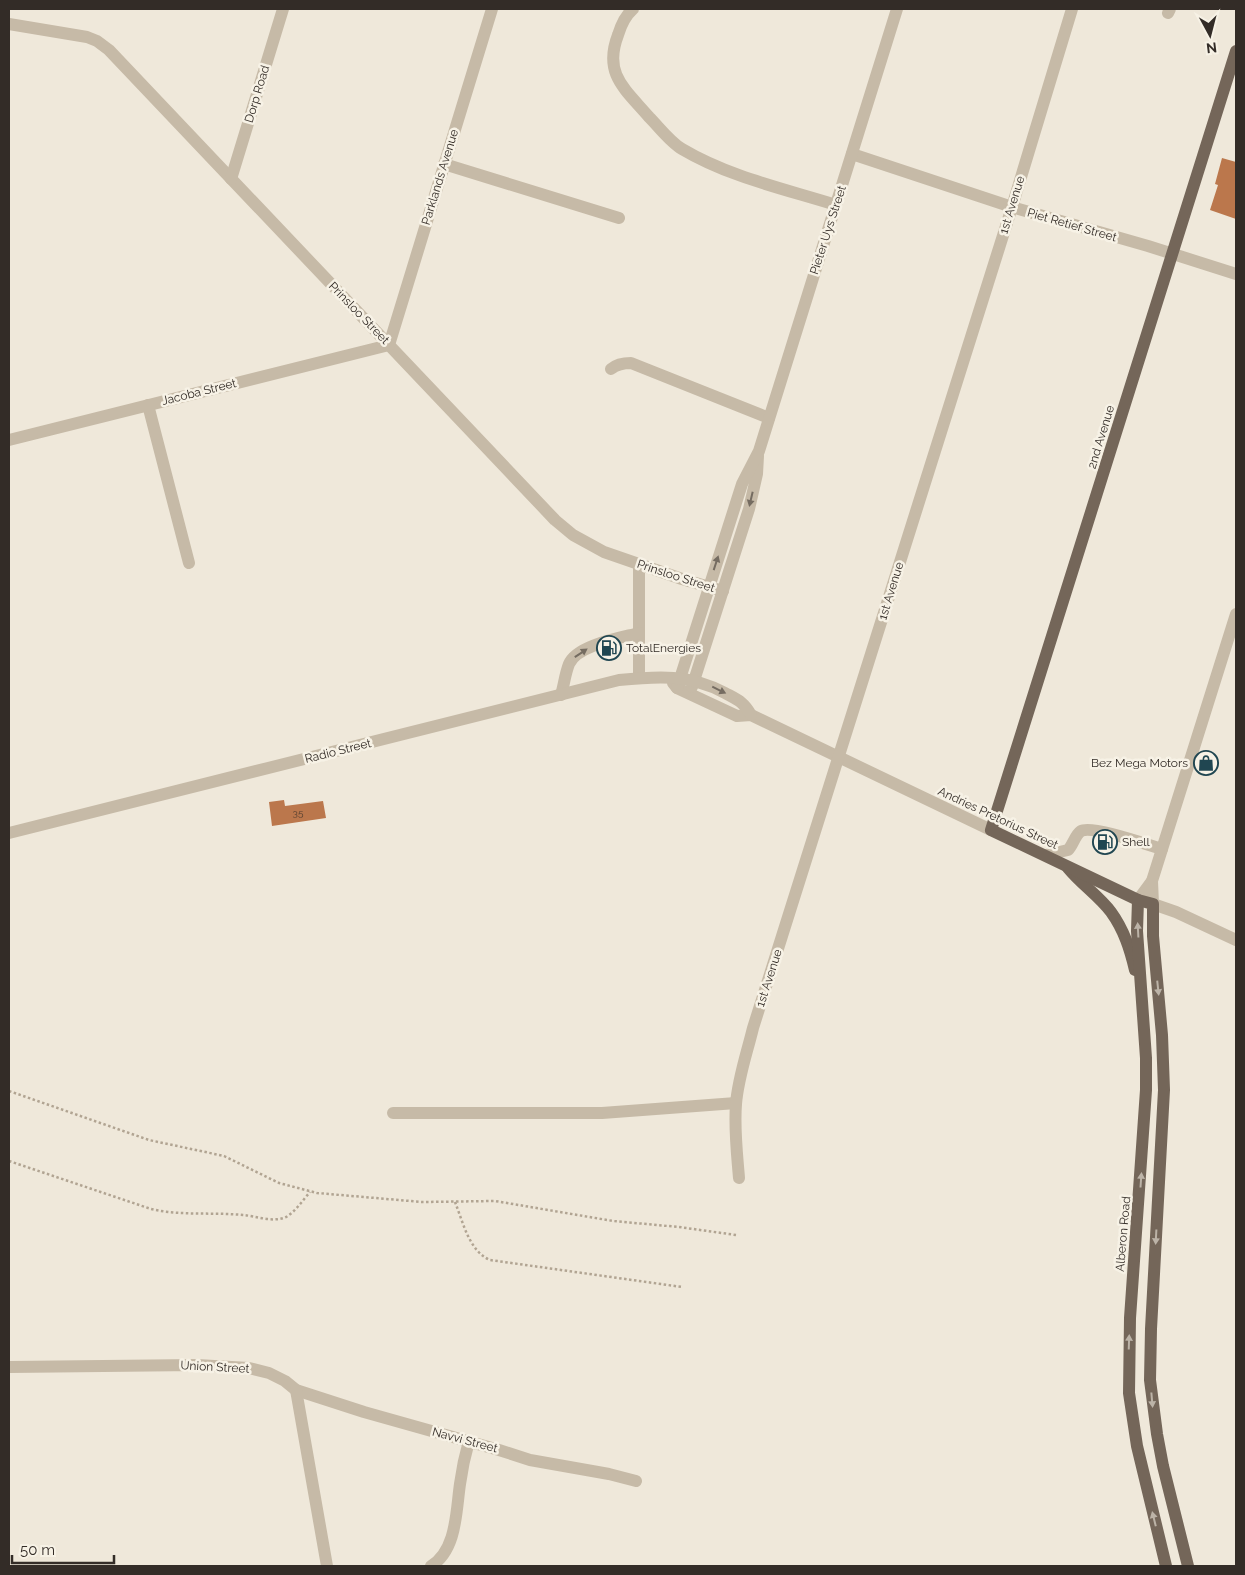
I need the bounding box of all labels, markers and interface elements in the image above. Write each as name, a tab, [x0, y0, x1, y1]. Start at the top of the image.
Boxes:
north arrow	[1185, 10, 1235, 60]
text: N	[1205, 39, 1218, 56]
street label: Dorp Road	[242, 64, 272, 124]
street label: Parklands Avenue	[419, 127, 461, 227]
street label: 1st Avenue	[997, 174, 1027, 236]
street label: Pieter Uys Street	[807, 184, 849, 276]
street label: Piet Retief Street	[1026, 206, 1118, 244]
street label: Prinsloo Street	[326, 279, 392, 347]
street label: Jacoba Street	[160, 376, 238, 408]
street label: 2nd Avenue	[1085, 404, 1117, 470]
one-way arrow	[747, 492, 755, 507]
one-way arrow	[713, 555, 721, 570]
street label: Prinsloo Street	[635, 557, 717, 595]
street label: 1st Avenue	[876, 560, 906, 622]
fuel station icon: TotalEnergies	[596, 635, 622, 661]
place label: TotalEnergies	[626, 641, 701, 655]
one-way arrow	[575, 648, 588, 658]
one-way arrow	[712, 686, 727, 695]
street label: Radio Street	[303, 736, 373, 766]
shop icon: Bez Mega Motors	[1193, 750, 1219, 776]
place label: Bez Mega Motors	[1091, 756, 1188, 770]
street label: Andries Pretorius Street	[936, 784, 1060, 852]
house number: 35	[293, 807, 304, 818]
fuel station icon: Shell	[1092, 829, 1118, 855]
place label: Shell	[1122, 835, 1151, 849]
one-way arrow	[1133, 922, 1141, 938]
street label: 1st Avenue	[753, 947, 785, 1009]
one-way arrow	[1154, 980, 1162, 996]
one-way arrow	[1137, 1171, 1145, 1187]
street label: Alberon Road	[1113, 1196, 1133, 1272]
one-way arrow	[1152, 1230, 1160, 1246]
one-way arrow	[1125, 1333, 1133, 1349]
street label: Union Street	[180, 1358, 250, 1376]
one-way arrow	[1148, 1392, 1156, 1408]
street label: Navvi Street	[431, 1425, 499, 1455]
one-way arrow	[1150, 1511, 1158, 1526]
scale bar	[12, 1532, 115, 1564]
text: 50 m	[20, 1541, 55, 1559]

